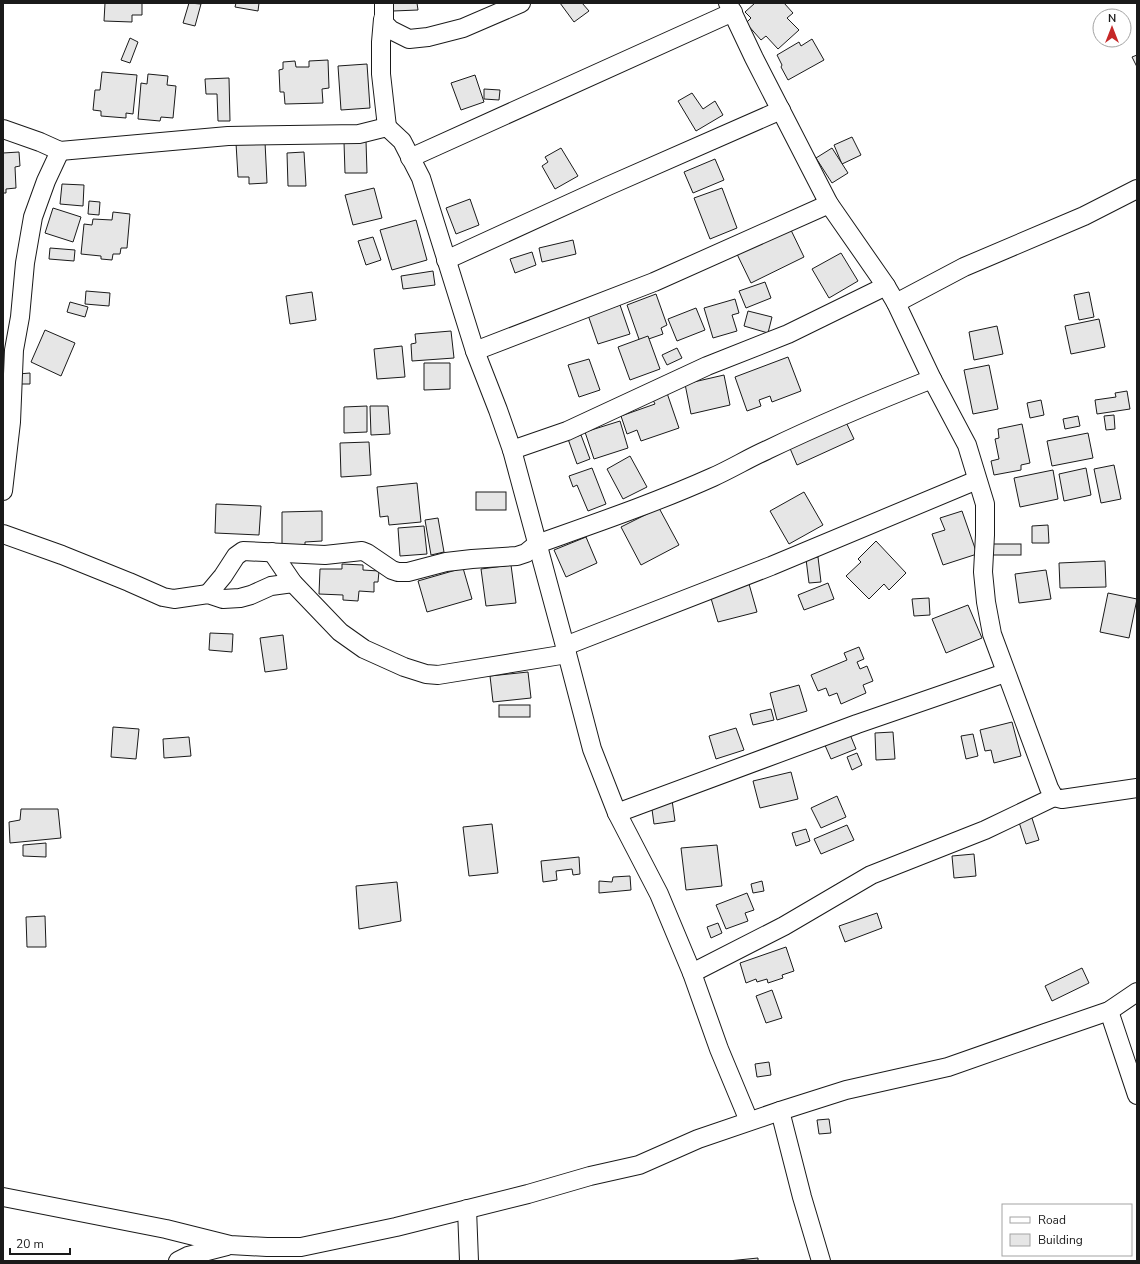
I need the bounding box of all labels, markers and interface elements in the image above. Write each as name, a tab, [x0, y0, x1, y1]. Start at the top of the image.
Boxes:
north arrow	[1092, 8, 1132, 48]
text: N	[1108, 11, 1116, 26]
legend	[1002, 1204, 1132, 1256]
text: Road	[1038, 1212, 1066, 1228]
scale bar	[10, 1230, 70, 1256]
text: Building	[1038, 1232, 1083, 1248]
text: 20 m	[16, 1236, 44, 1252]

